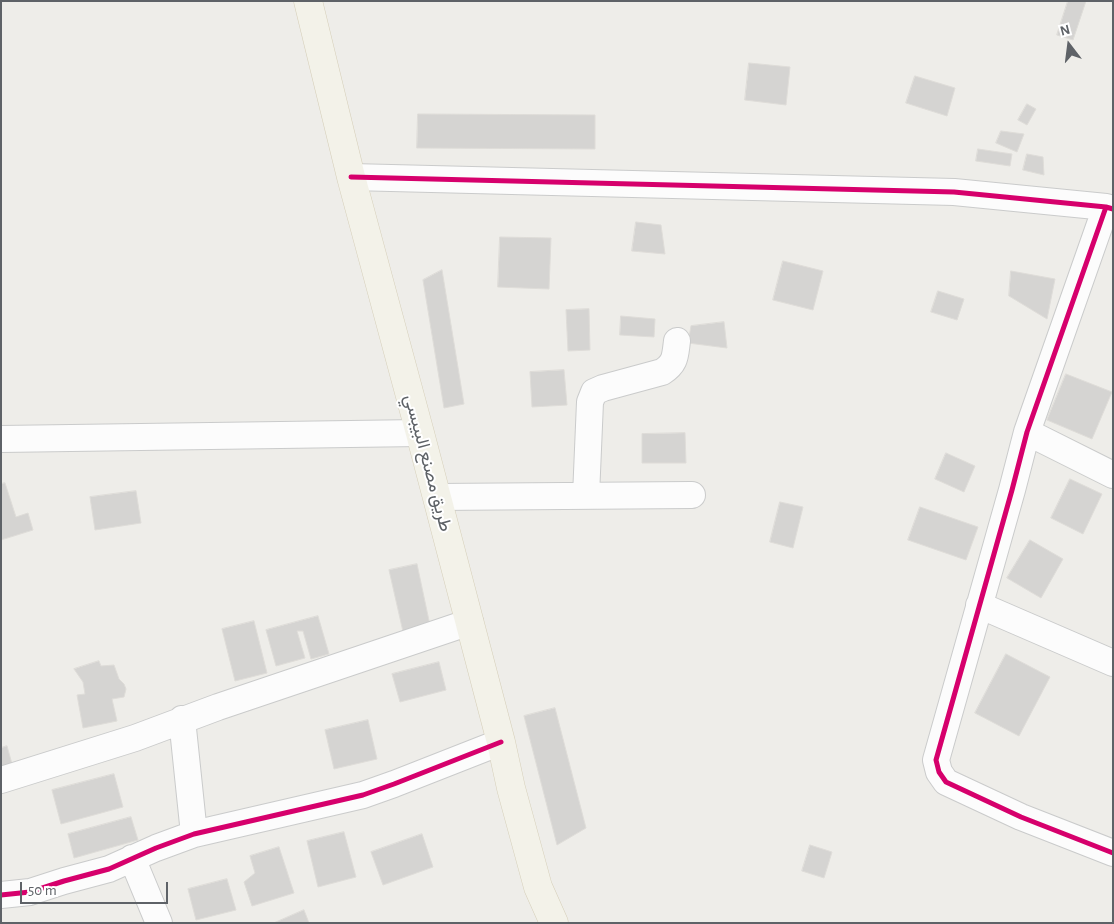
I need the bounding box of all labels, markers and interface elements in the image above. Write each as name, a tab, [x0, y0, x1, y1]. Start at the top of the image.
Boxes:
north arrow	[1044, 20, 1094, 70]
text: N	[1059, 22, 1072, 39]
street label: طريق مصنع البيبسي	[399, 392, 457, 534]
scale bar	[22, 872, 170, 904]
text: 50 m	[28, 883, 57, 898]

